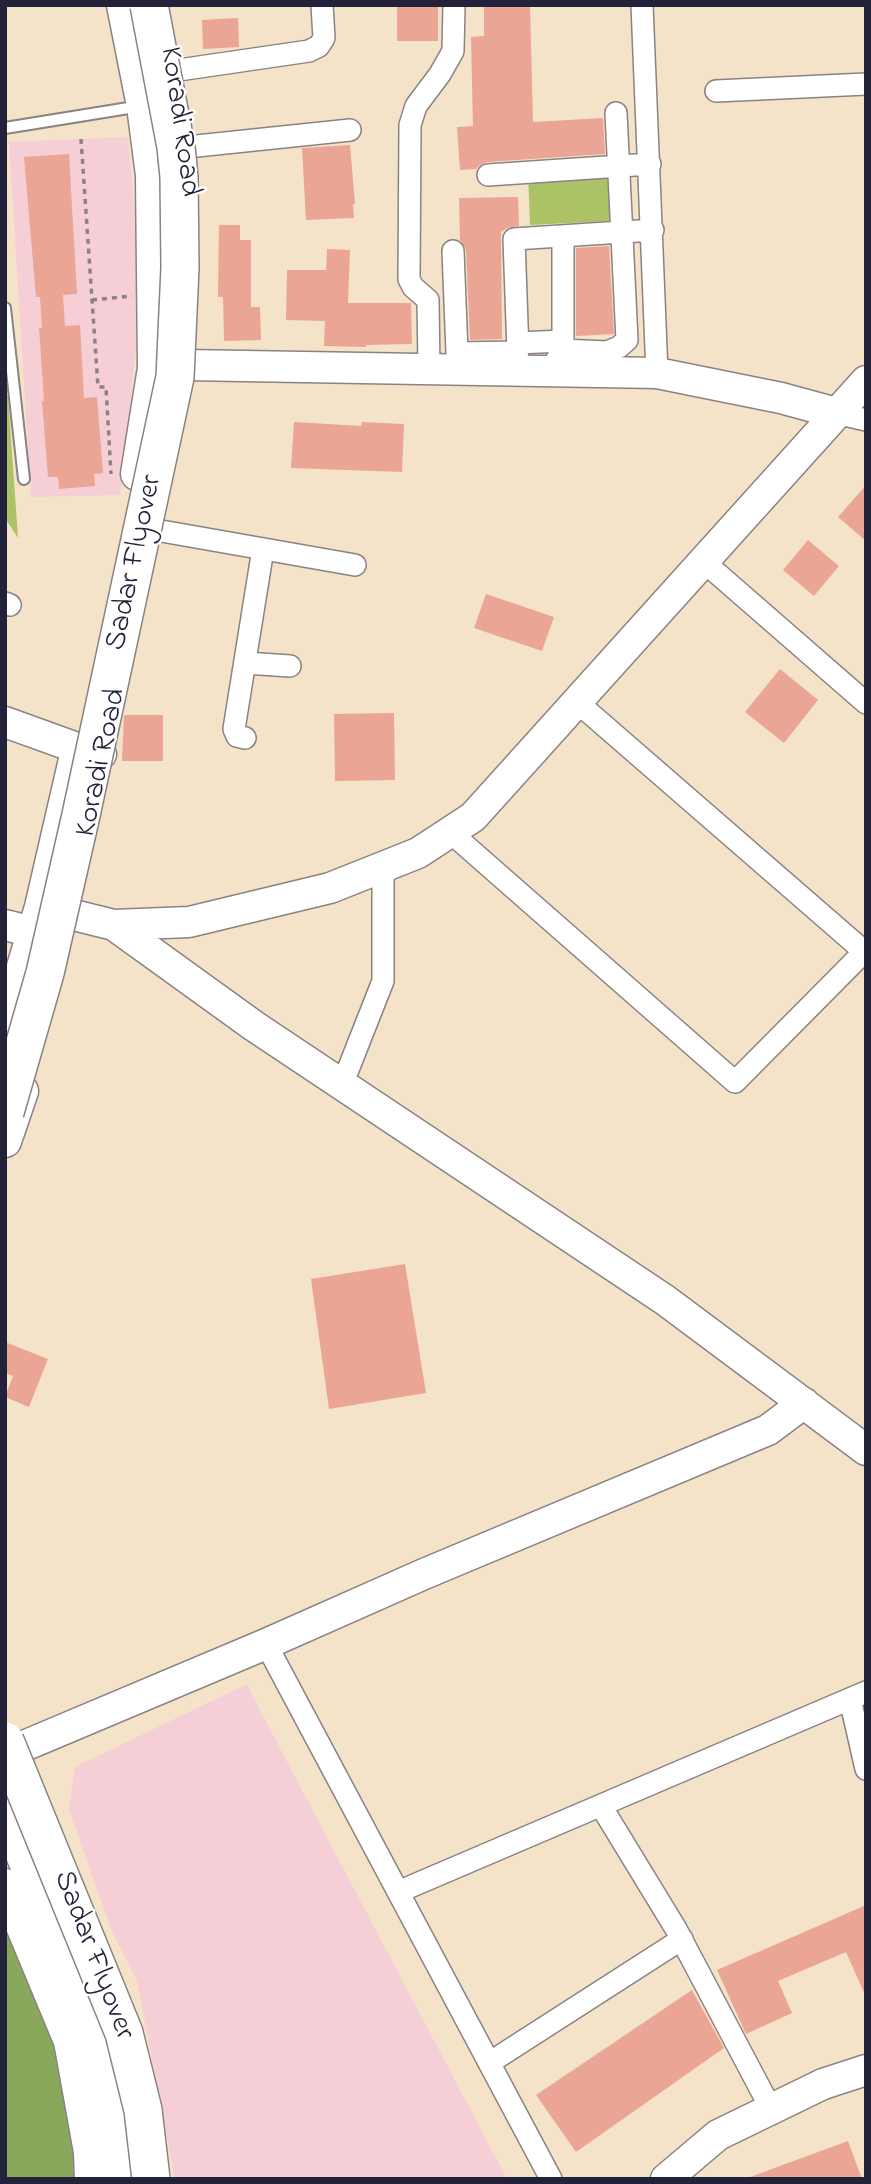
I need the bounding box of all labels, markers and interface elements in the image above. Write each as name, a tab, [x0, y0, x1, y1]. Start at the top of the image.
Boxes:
street label: Koradi Road	[150, 45, 206, 199]
street label: Sadar Flyover	[100, 472, 172, 654]
street label: Koradi Road	[70, 686, 136, 840]
street label: Sadar Flyover	[43, 1866, 141, 2046]

